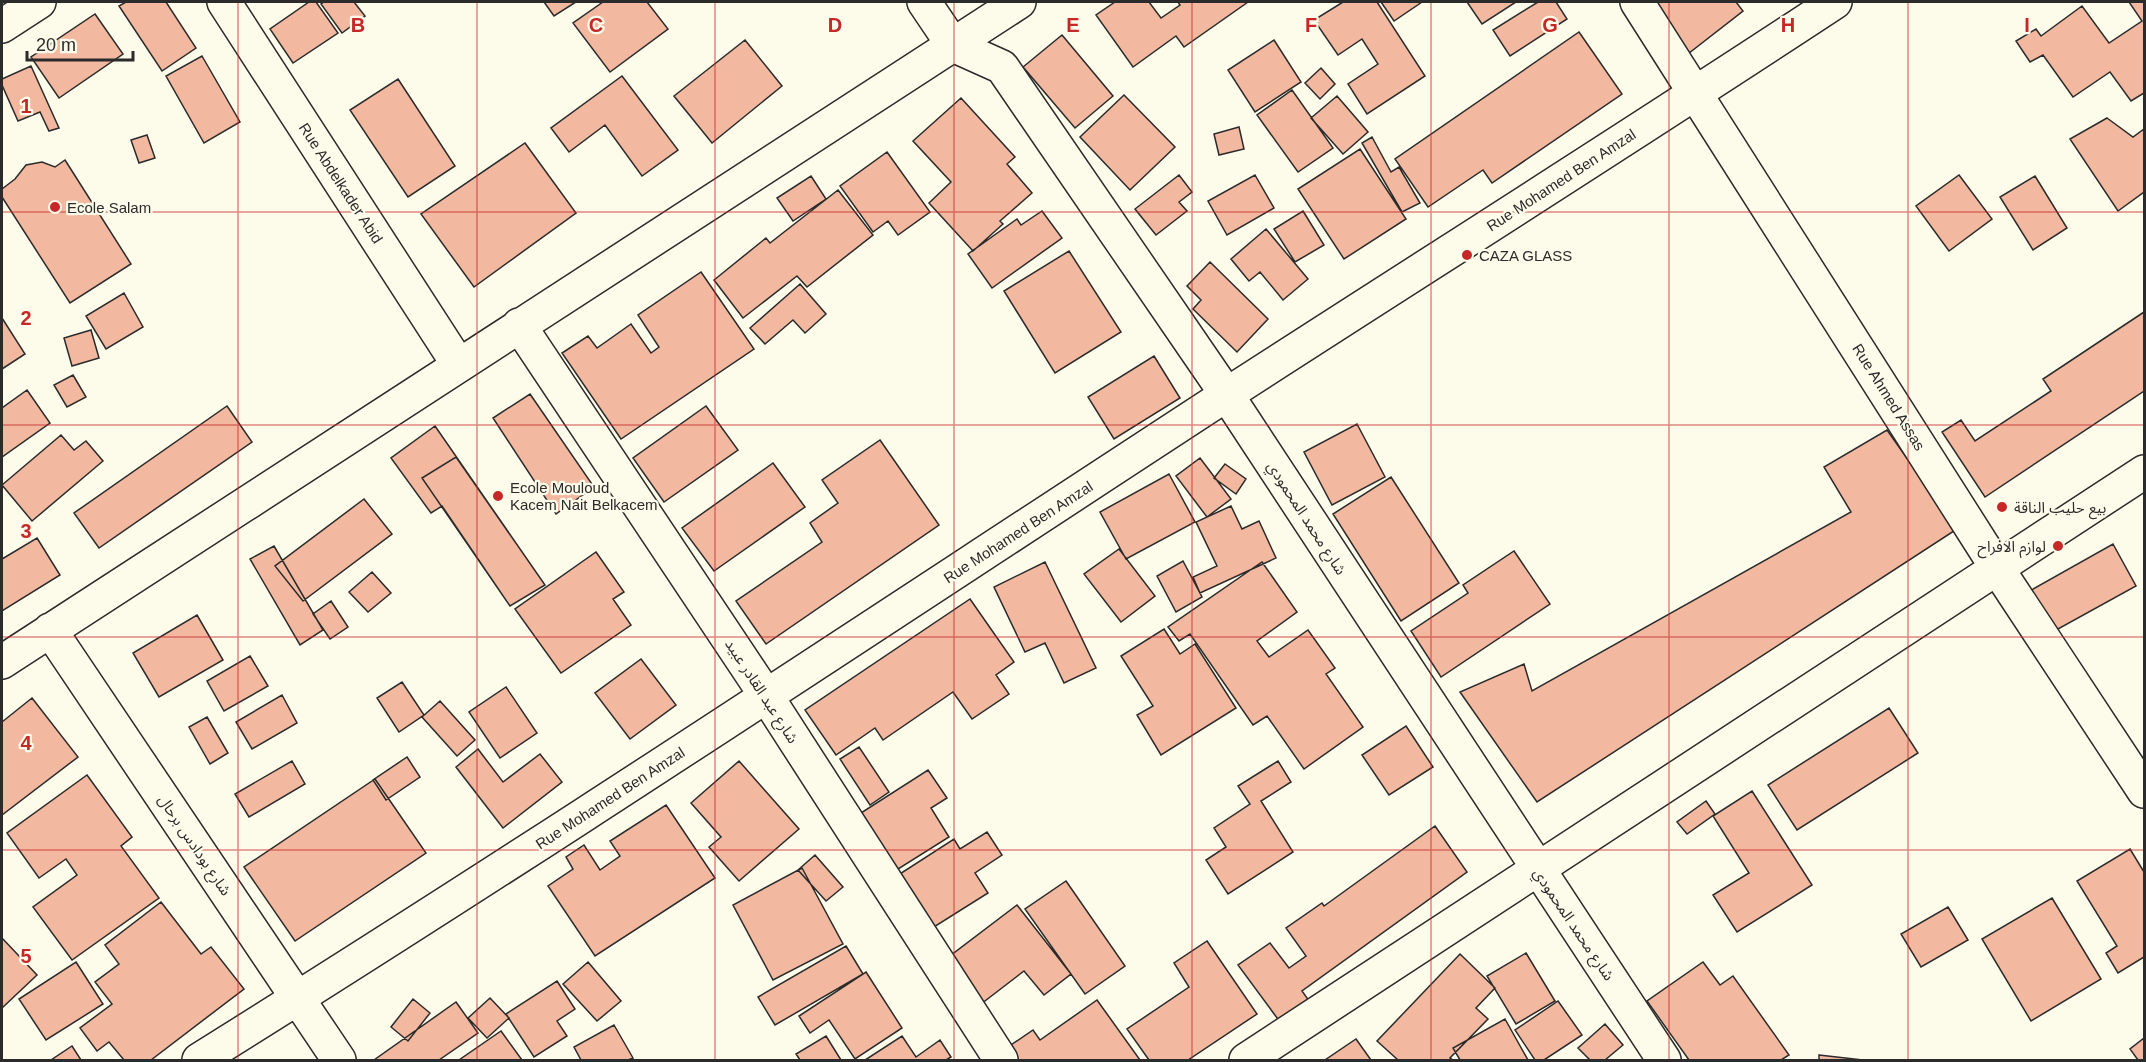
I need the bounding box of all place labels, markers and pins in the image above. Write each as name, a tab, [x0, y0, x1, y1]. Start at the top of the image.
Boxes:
place label: Ecole Salam	[67, 199, 151, 216]
marker: Ecole Salam	[48, 200, 62, 214]
place label: CAZA GLASS	[1479, 247, 1572, 264]
marker: CAZA GLASS	[1460, 248, 1474, 262]
place label: Ecole Mouloud Kacem Nait Belkacem	[510, 479, 658, 513]
marker: Ecole Mouloud Kacem Nait Belkacem	[491, 489, 505, 503]
place label: بيع حليب الناقة	[2014, 499, 2106, 520]
marker: بيع حليب الناقة	[1995, 500, 2009, 514]
place label: لوازم الافراح	[1977, 538, 2046, 559]
marker: لوازم الافراح	[2051, 539, 2065, 553]

